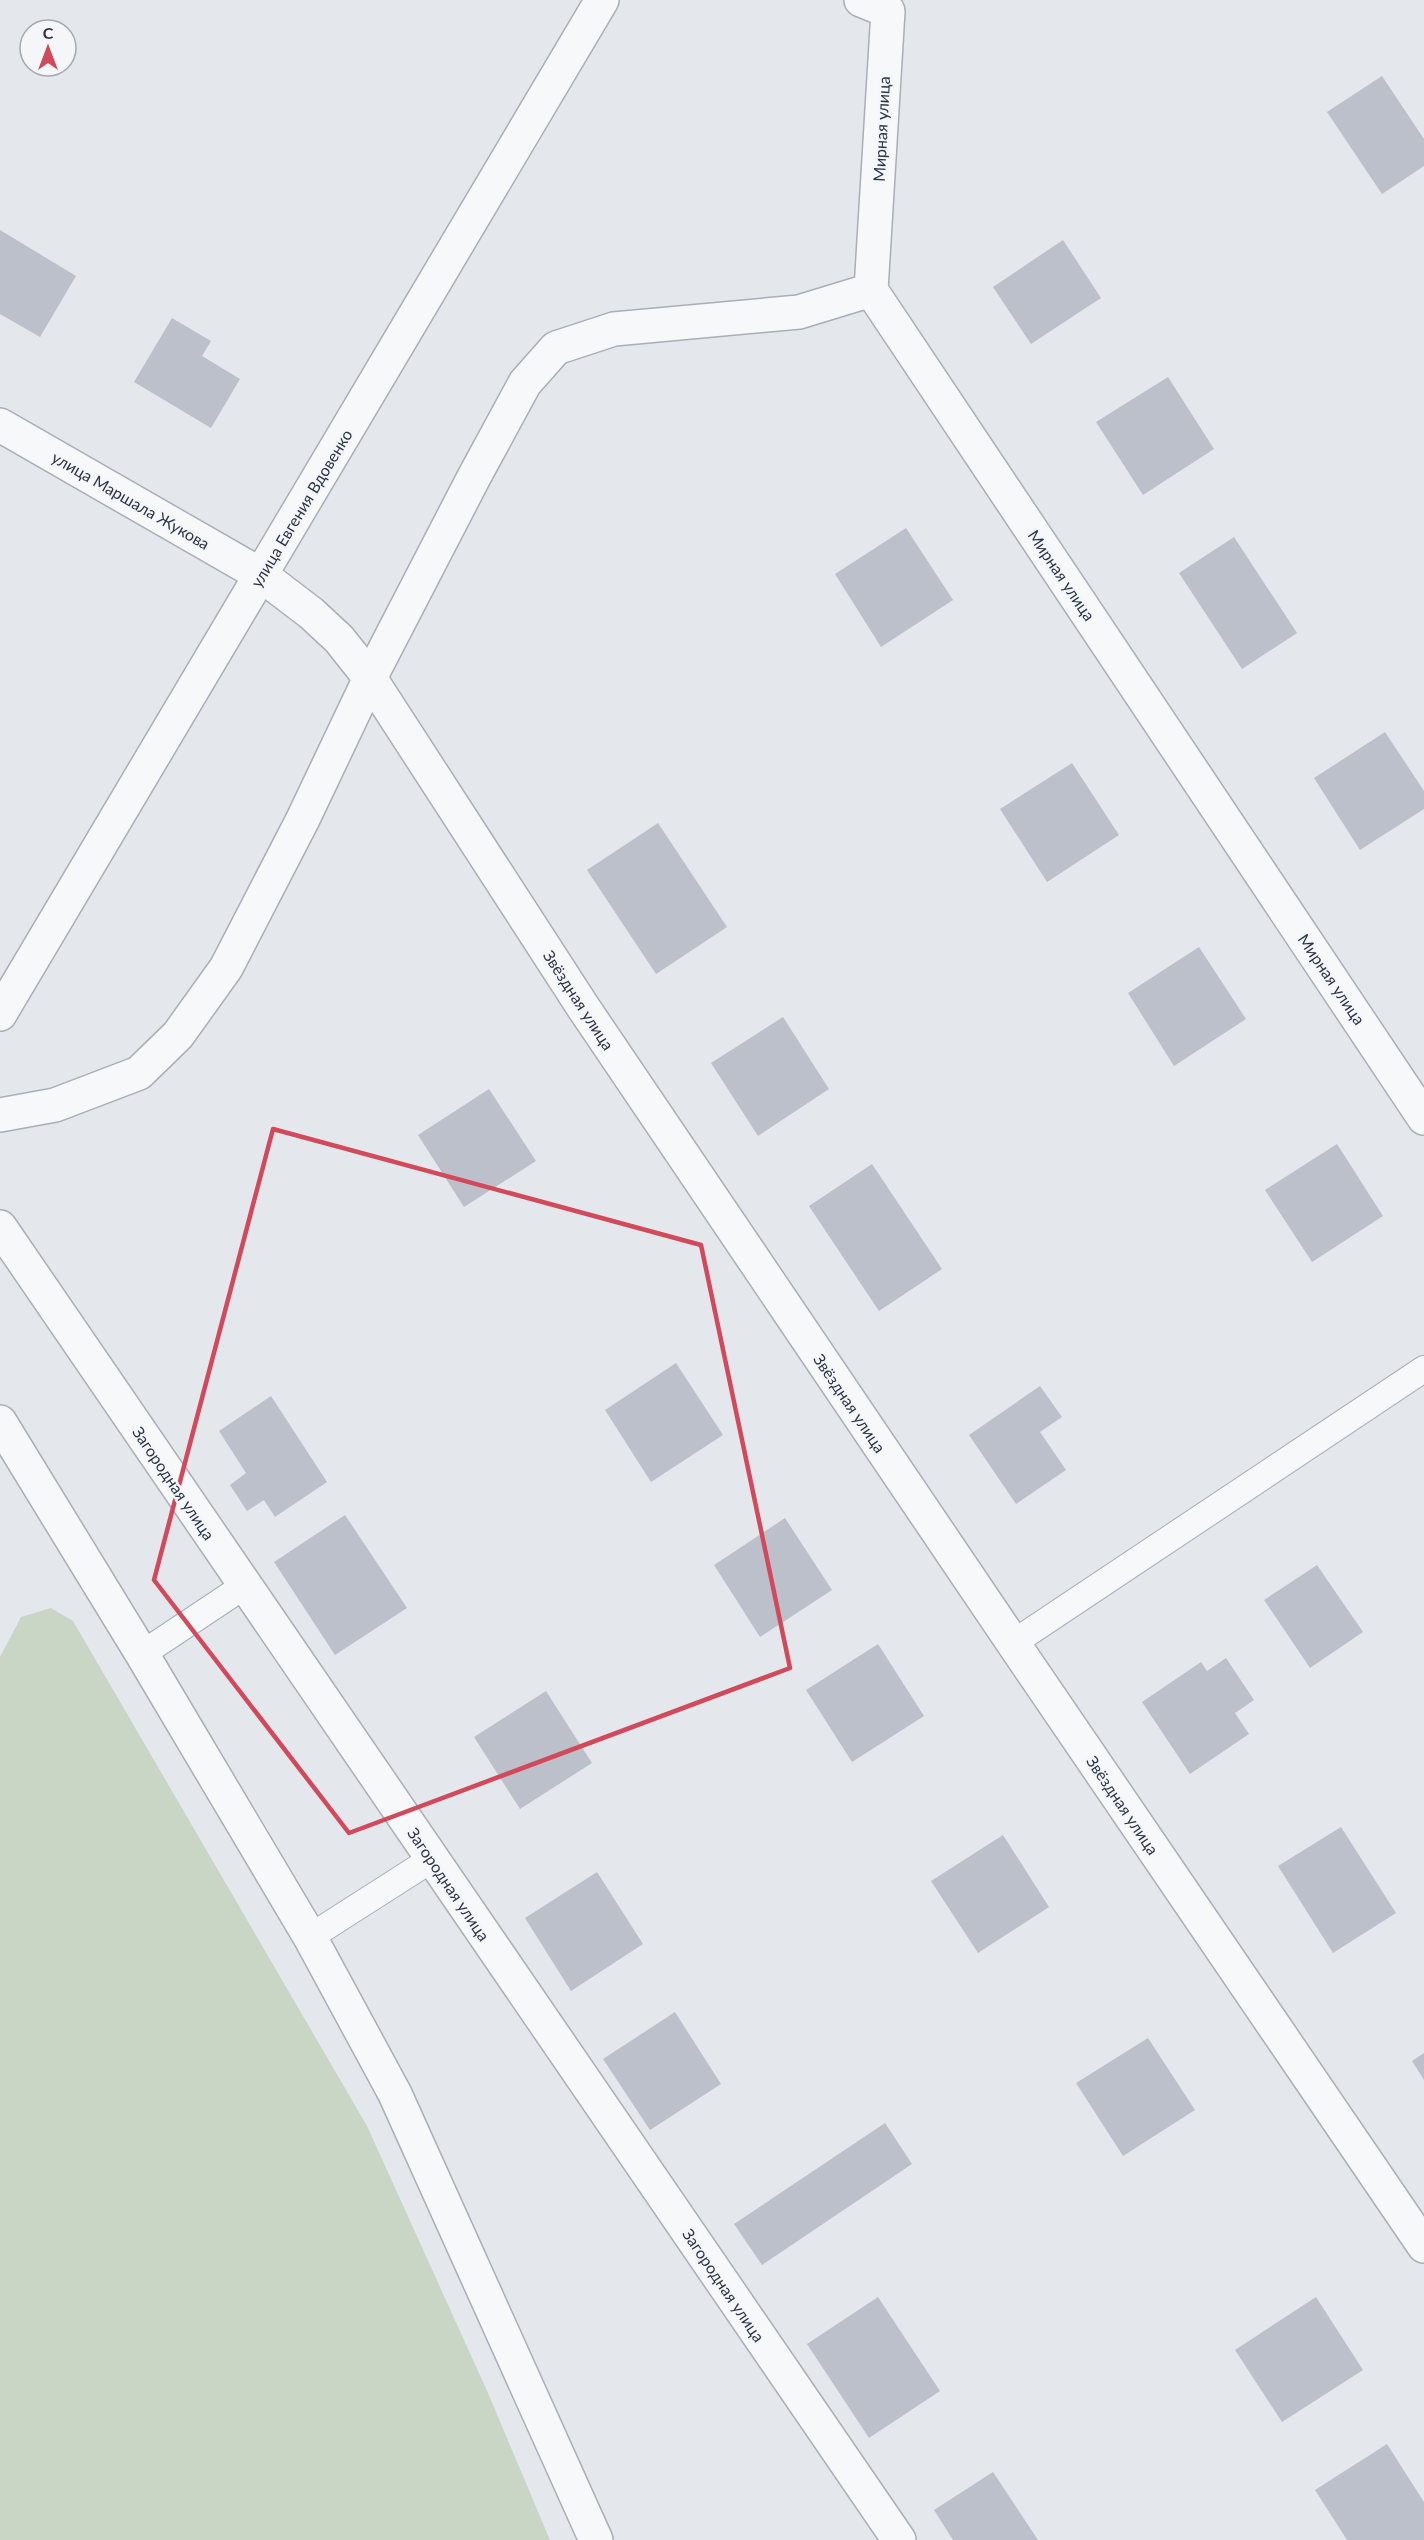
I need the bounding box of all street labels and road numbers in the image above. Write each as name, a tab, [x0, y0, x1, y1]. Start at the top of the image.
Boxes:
street label: Мирная улица	[869, 76, 893, 182]
street label: улица Евгения Вдовенко	[246, 426, 356, 590]
street label: улица Маршала Жукова	[49, 447, 213, 553]
street label: Мирная улица	[1025, 526, 1099, 624]
street label: Мирная улица	[1295, 930, 1369, 1028]
street label: Звёздная улица	[540, 947, 618, 1053]
street label: Звёздная улица	[810, 1350, 890, 1456]
street label: Загородная улица	[129, 1423, 219, 1543]
street label: Звёздная улица	[1083, 1752, 1163, 1858]
street label: Загородная улица	[404, 1824, 494, 1944]
street label: Загородная улица	[679, 2225, 769, 2345]

